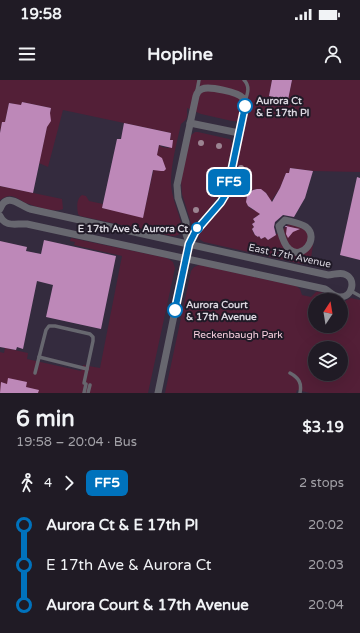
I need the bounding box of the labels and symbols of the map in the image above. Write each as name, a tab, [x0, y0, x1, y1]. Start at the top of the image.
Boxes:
place label: Aurora Ct & E 17th Pl	[256, 95, 309, 119]
marker: Aurora Ct & E 17th Pl	[237, 98, 253, 114]
line badge: FF5	[206, 169, 252, 195]
marker: E 17th Ave & Aurora Ct	[191, 222, 203, 234]
place label: E 17th Ave & Aurora Ct	[78, 223, 188, 235]
street label: East 17th Avenue	[247, 241, 332, 271]
north arrow	[308, 293, 348, 333]
place label: Aurora Court & 17th Avenue	[186, 299, 257, 323]
marker: Aurora Court & 17th Avenue	[167, 302, 183, 318]
park label: Reckenbaugh Park	[193, 329, 283, 341]

